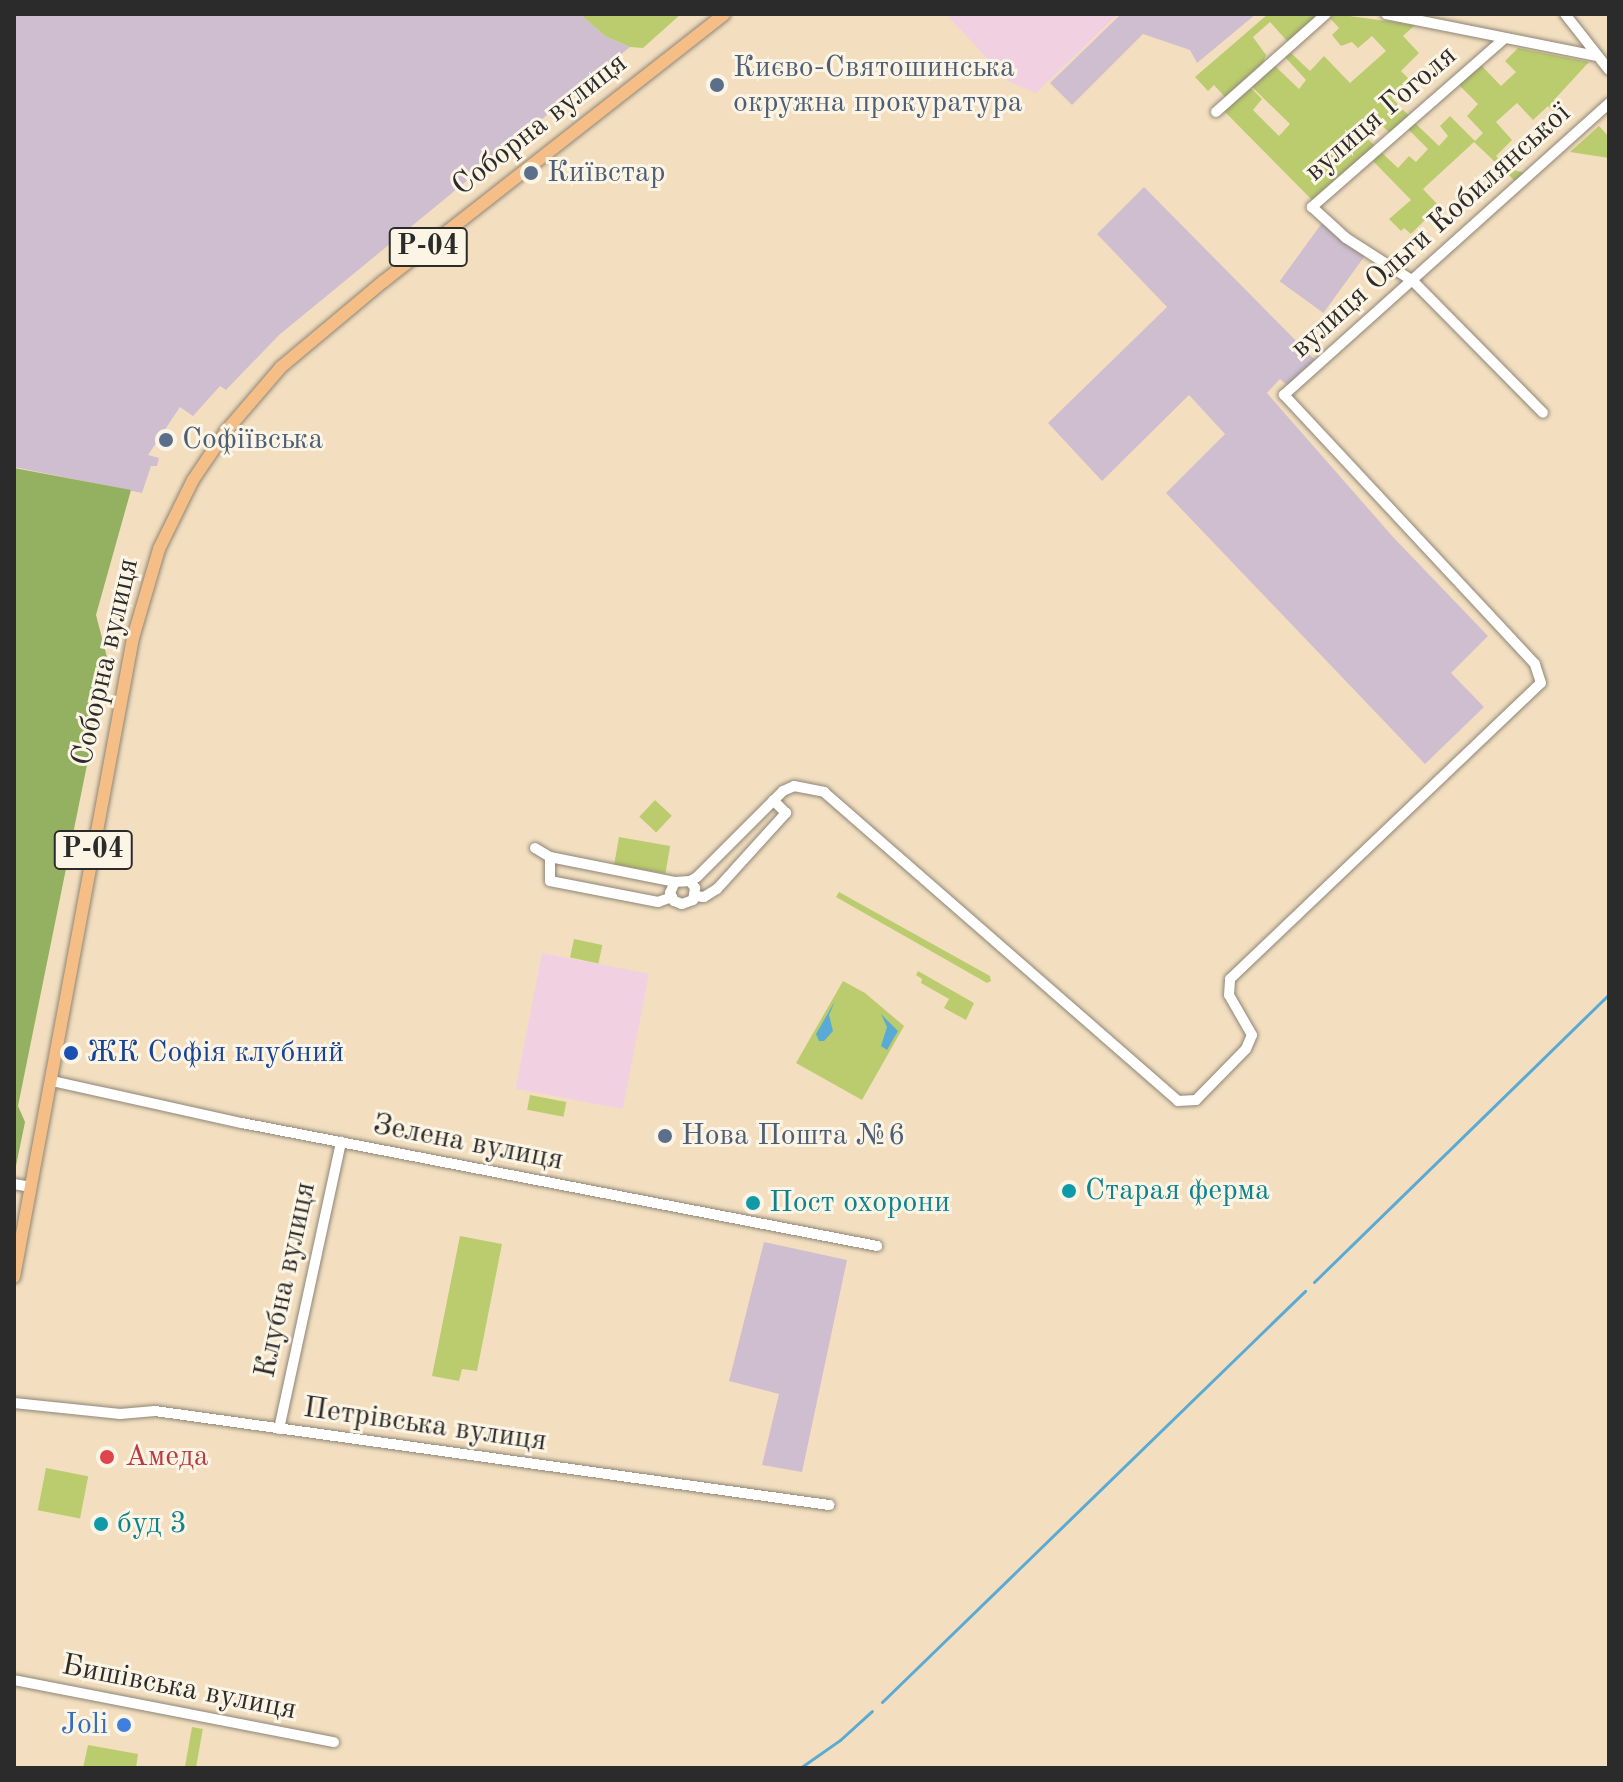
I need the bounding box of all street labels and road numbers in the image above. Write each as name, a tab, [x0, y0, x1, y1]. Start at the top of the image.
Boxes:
street label: вулиця Гоголя	[1298, 38, 1464, 190]
street label: Соборна вулиця	[445, 46, 635, 204]
street label: вулиця Ольги Кобилянської	[1284, 96, 1578, 366]
road number: Р-04	[388, 223, 468, 271]
street label: Соборна вулиця	[65, 555, 147, 769]
road number: Р-04	[53, 826, 133, 874]
street label: Зелена вулиця	[370, 1107, 566, 1179]
street label: Клубна вулиця	[248, 1179, 324, 1381]
street label: Петрівська вулиця	[301, 1390, 549, 1460]
street label: Бишівська вулиця	[59, 1648, 299, 1728]

